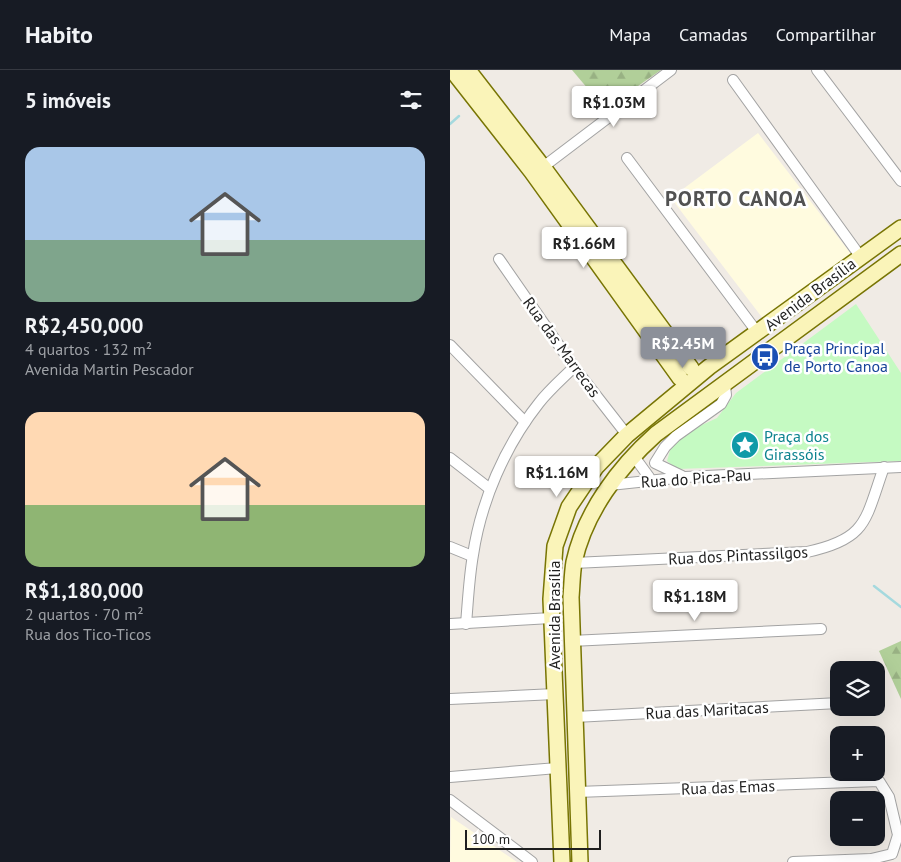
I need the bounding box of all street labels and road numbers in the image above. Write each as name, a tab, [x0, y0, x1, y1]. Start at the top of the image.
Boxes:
street label: Avenida Brasília	[760, 253, 860, 335]
street label: Rua das Marrecas	[519, 293, 605, 401]
street label: Rua do Pica-Pau	[640, 464, 752, 492]
street label: Rua dos Pintassilgos	[668, 541, 809, 569]
street label: Avenida Brasília	[544, 561, 564, 669]
street label: Rua das Maritacas	[645, 697, 769, 723]
street label: Rua das Emas	[681, 775, 776, 799]

